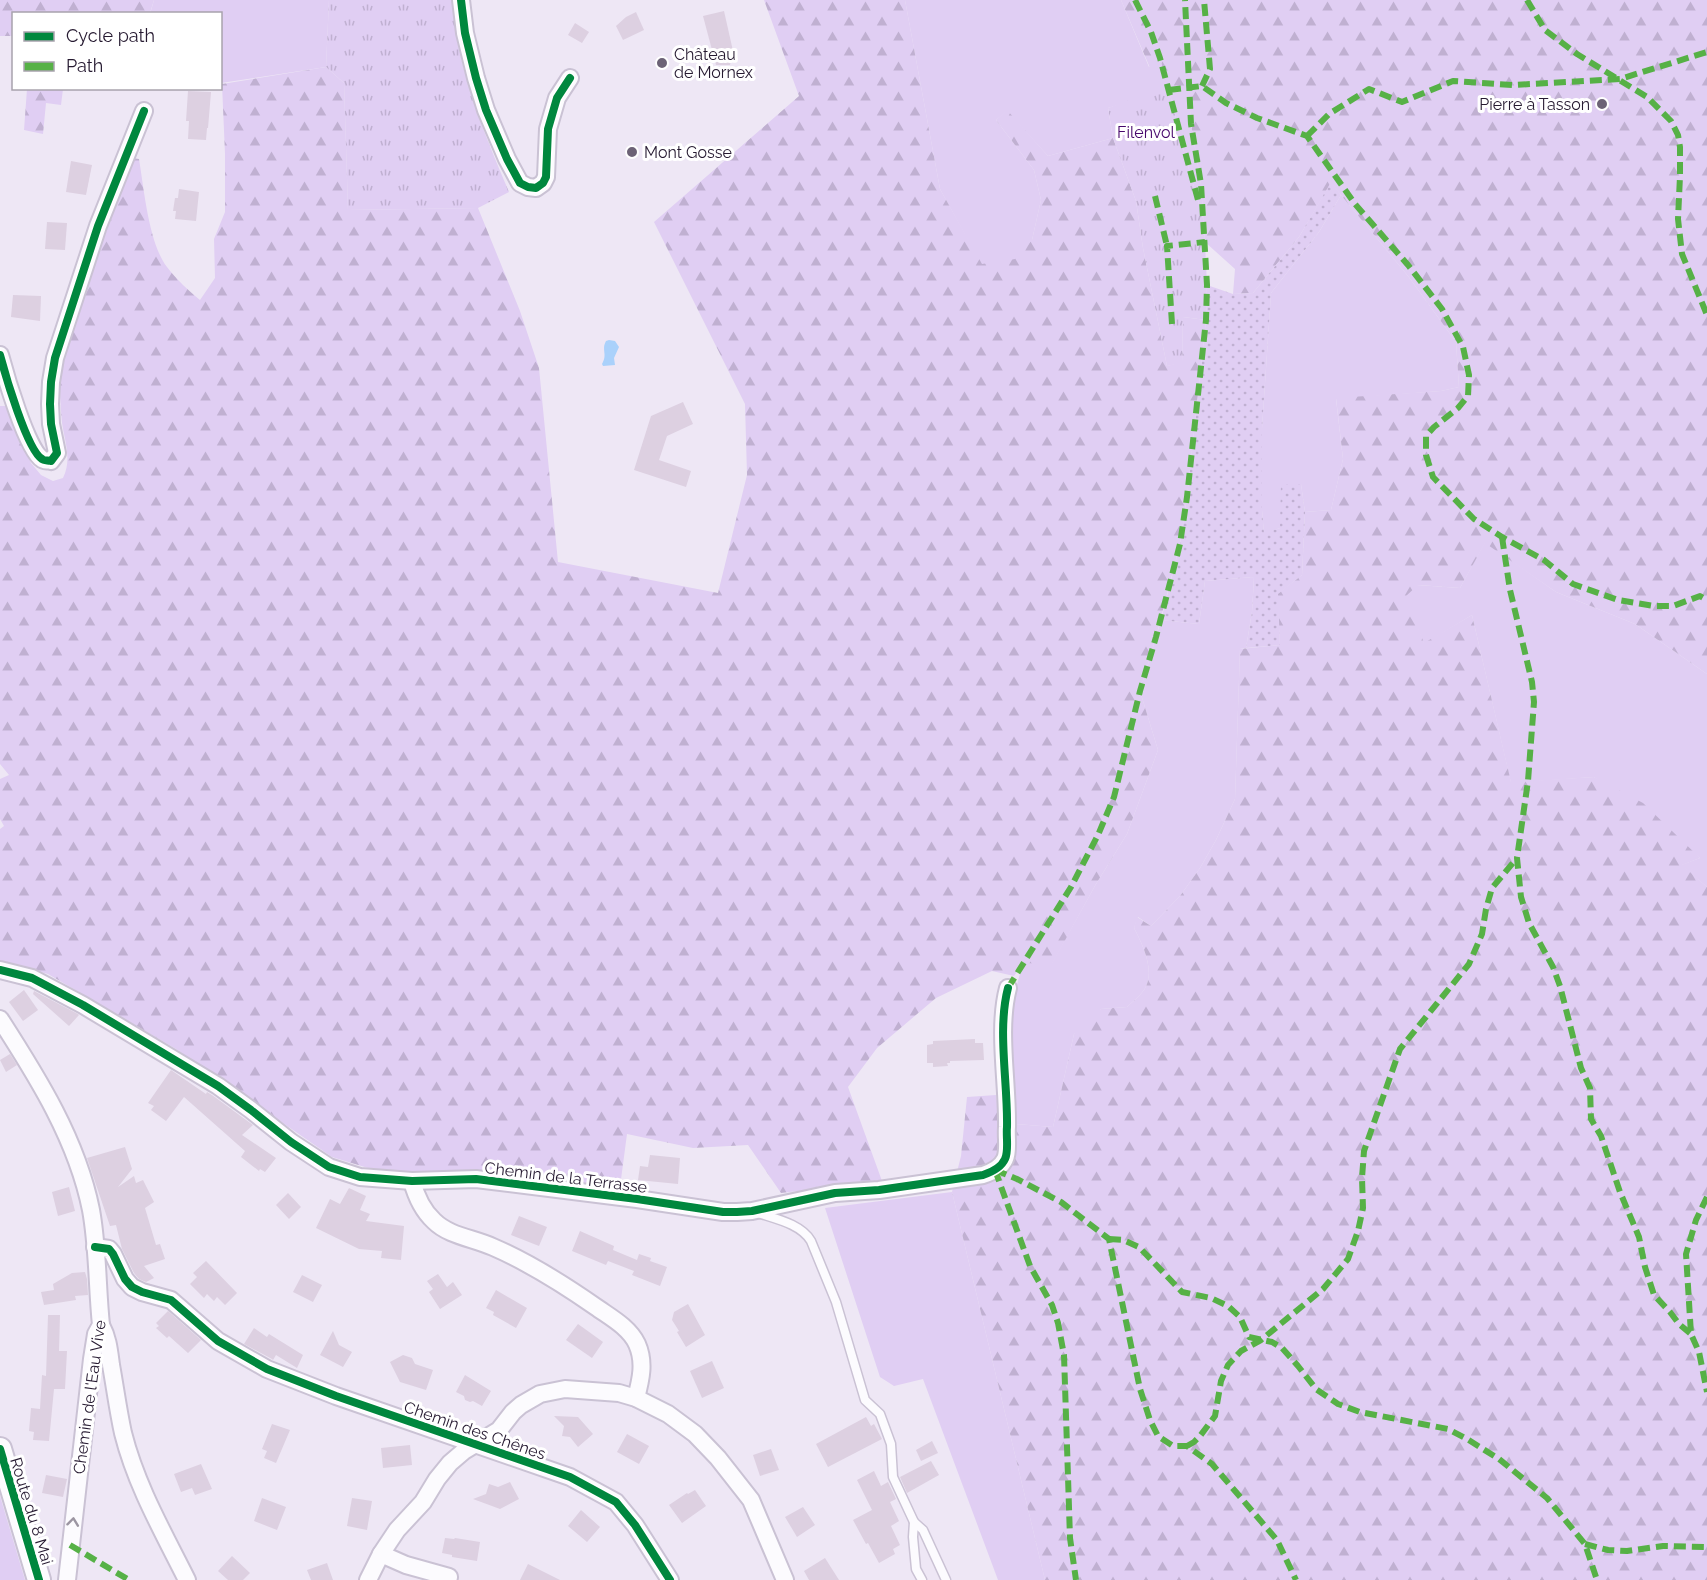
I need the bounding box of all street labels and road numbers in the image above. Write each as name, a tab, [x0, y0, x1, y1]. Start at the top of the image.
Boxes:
street label: Chemin de la Terrasse	[484, 1158, 648, 1197]
street label: Chemin de l'Eau Vive	[69, 1319, 110, 1475]
street label: Chemin des Chênes	[401, 1397, 548, 1464]
street label: Route du 8 Mai	[6, 1455, 57, 1567]

